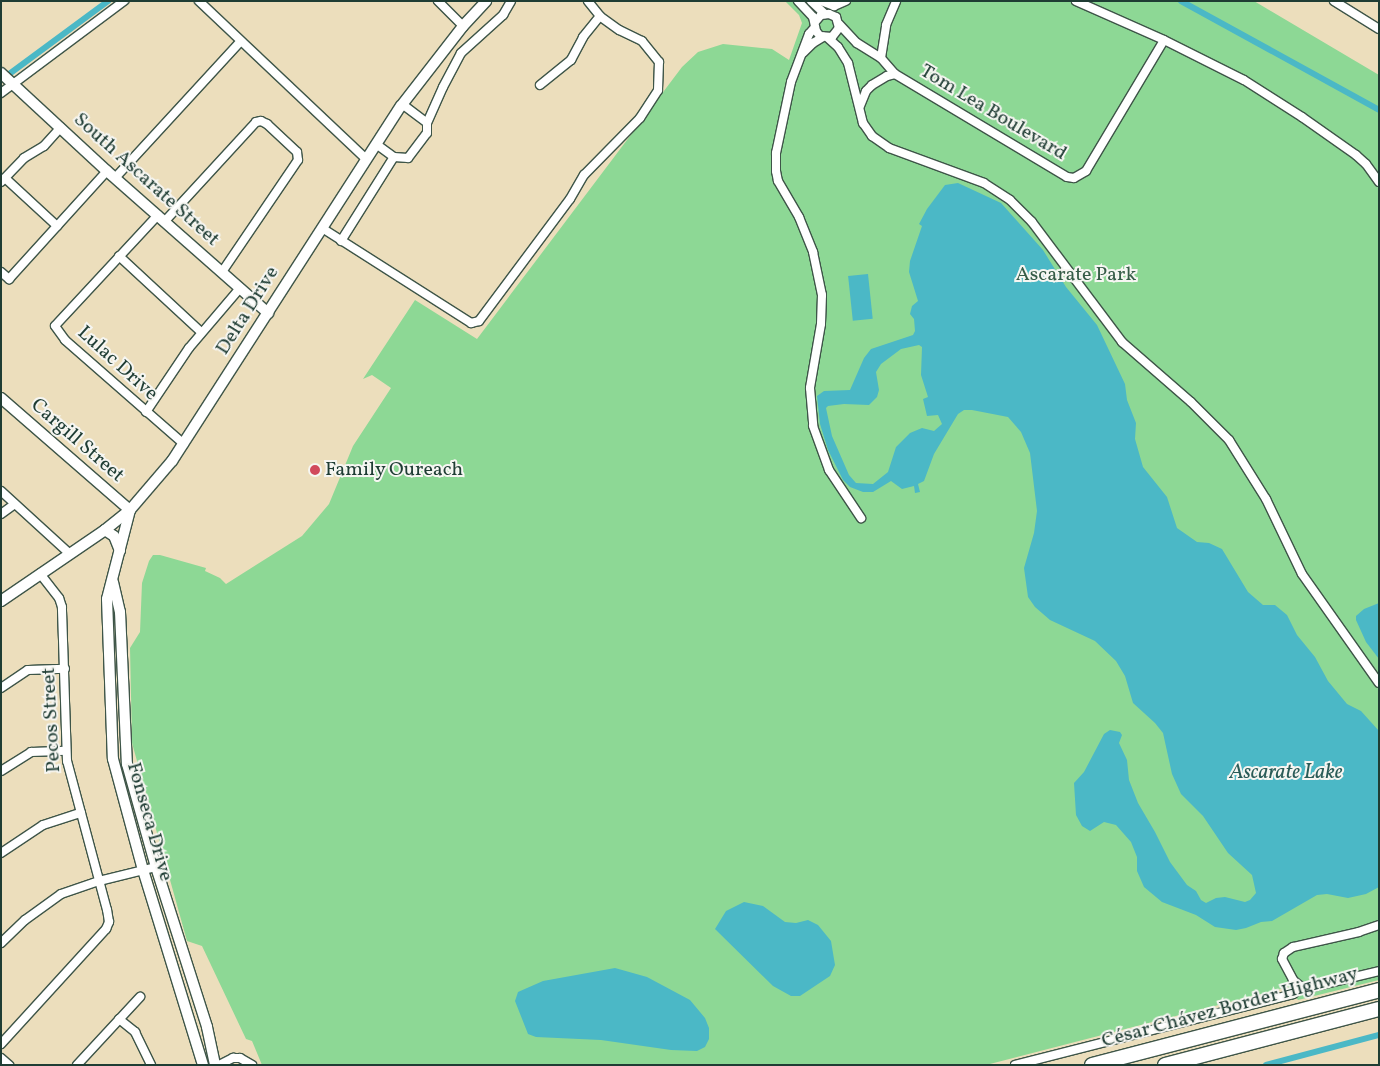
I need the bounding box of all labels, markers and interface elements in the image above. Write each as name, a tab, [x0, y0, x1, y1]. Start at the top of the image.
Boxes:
street label: Tom Lea Boulevard	[915, 60, 1071, 166]
street label: South Ascarate Street	[68, 108, 224, 252]
street label: Delta Drive	[211, 262, 285, 360]
park label: Ascarate Park	[1016, 263, 1136, 287]
street label: Lulac Drive	[72, 322, 162, 406]
street label: Cargill Street	[25, 394, 129, 488]
place label: Family Oureach	[325, 458, 464, 482]
marker: Family Oureach	[309, 464, 321, 476]
street label: Pecos Street	[37, 667, 67, 773]
street label: Fonseca Drive	[121, 760, 177, 884]
water label: Ascarate Lake	[1229, 760, 1343, 786]
street label: César Chávez Border Highway	[1099, 962, 1361, 1054]

